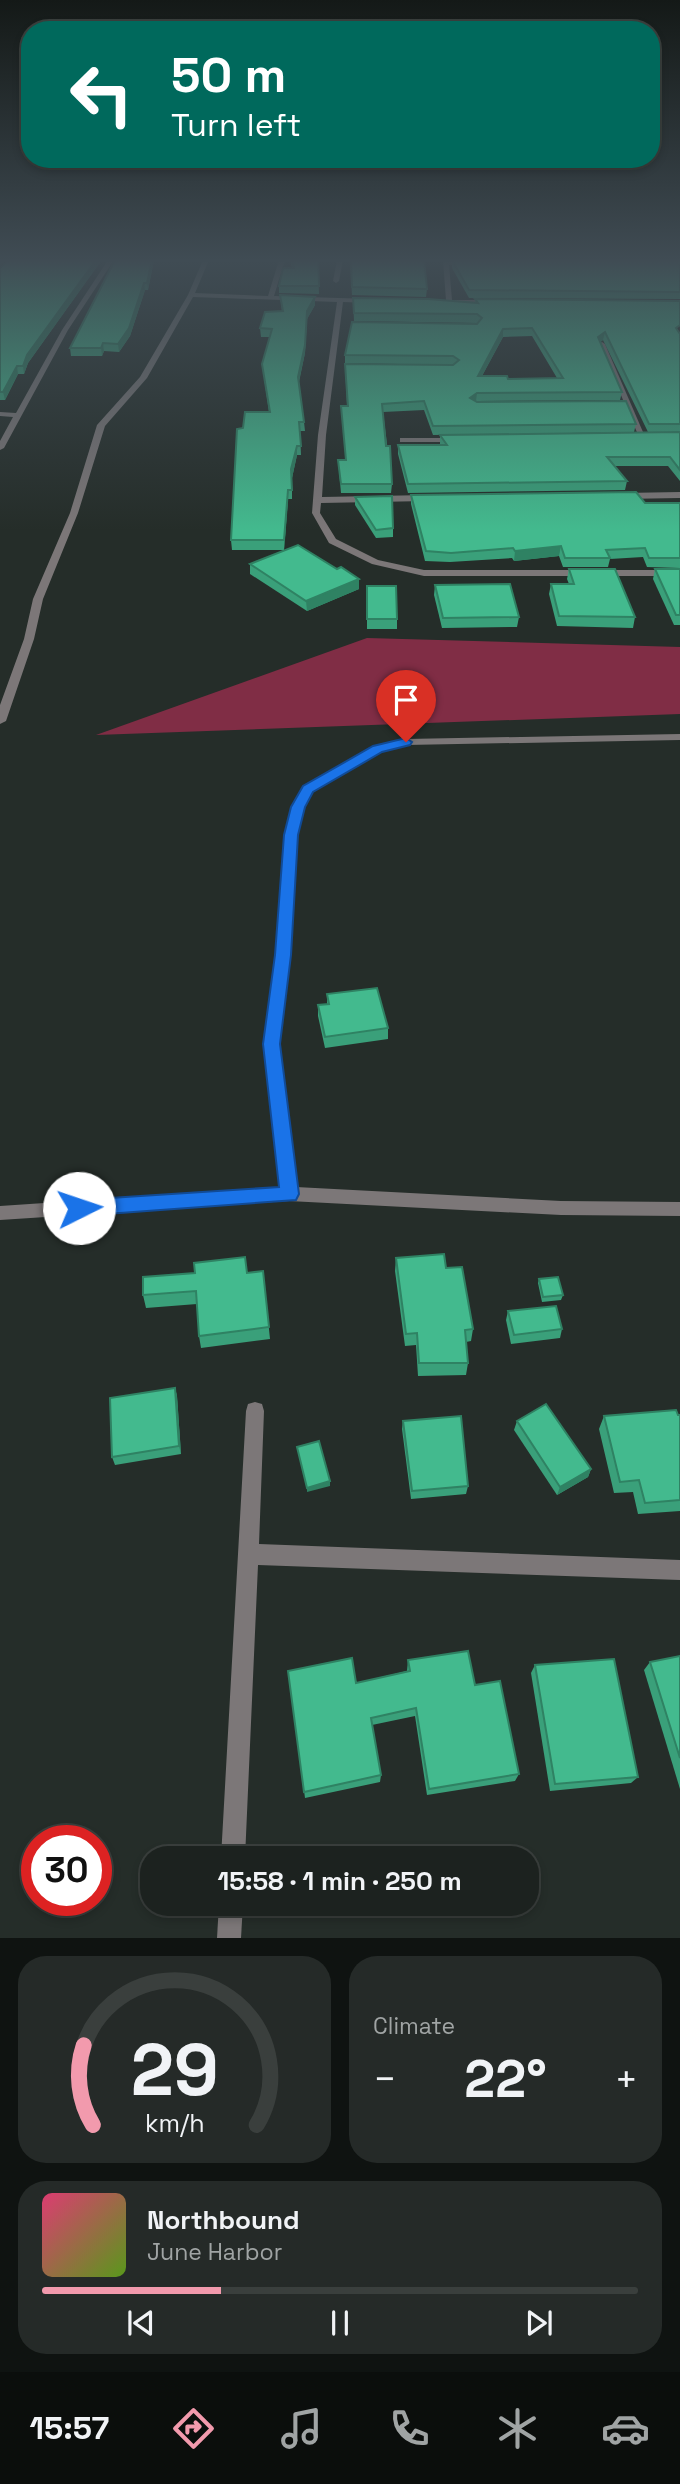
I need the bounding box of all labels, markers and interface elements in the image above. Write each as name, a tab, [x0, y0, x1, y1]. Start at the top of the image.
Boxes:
text: 50 m	[171, 44, 286, 106]
icon: left	[56, 49, 147, 140]
text: Turn left	[171, 105, 301, 145]
pin	[376, 670, 436, 742]
icon: arrive	[387, 681, 425, 719]
position arrow	[42, 1171, 116, 1245]
speed limit sign: 30	[21, 1825, 112, 1916]
text: 15:58 · 1 min · 250 m	[217, 1864, 462, 1898]
text: Climate	[373, 2011, 455, 2041]
text: 29	[131, 2024, 218, 2117]
text: 22°	[464, 2046, 547, 2112]
text: −	[373, 2055, 397, 2103]
text: +	[614, 2055, 638, 2103]
text: km/h	[145, 2107, 204, 2139]
text: Northbound	[147, 2203, 300, 2237]
text: June Harbor	[147, 2237, 282, 2267]
icon: previous	[122, 2304, 160, 2342]
icon: pause	[321, 2304, 359, 2342]
icon: next	[520, 2304, 558, 2342]
icon: directions	[169, 2404, 218, 2453]
icon: music	[277, 2404, 326, 2453]
icon: phone	[385, 2404, 434, 2453]
icon: climate	[493, 2404, 542, 2453]
icon: car	[601, 2404, 650, 2453]
text: 15:57	[30, 2408, 109, 2448]

